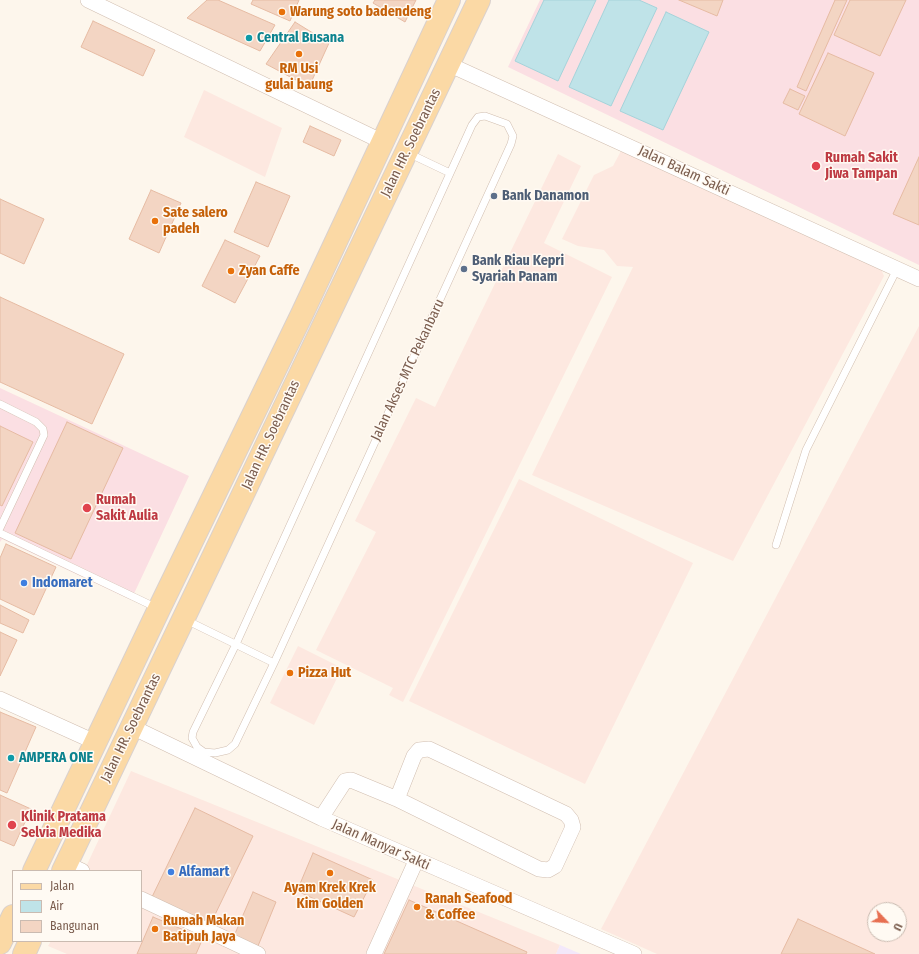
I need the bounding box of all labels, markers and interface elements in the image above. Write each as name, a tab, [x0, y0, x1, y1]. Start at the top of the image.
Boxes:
place label: Warung soto badendeng	[290, 4, 431, 20]
marker: Warung soto badendeng	[277, 7, 287, 17]
place label: Central Busana	[257, 30, 344, 46]
marker: Central Busana	[244, 33, 254, 43]
marker: RM Usi gulai baung	[294, 49, 304, 59]
place label: RM Usi gulai baung	[265, 61, 333, 94]
street label: Jalan HR. Soebrantas	[377, 86, 445, 200]
street label: Jalan Balam Sakti	[636, 142, 732, 200]
place label: Rumah Sakit Jiwa Tampan	[825, 150, 898, 182]
marker: Rumah Sakit Jiwa Tampan	[810, 160, 822, 172]
place label: Bank Danamon	[502, 188, 589, 204]
marker: Bank Danamon	[489, 191, 499, 201]
place label: Sate salero padeh	[163, 205, 228, 238]
marker: Sate salero padeh	[150, 216, 160, 226]
place label: Bank Riau Kepri Syariah Panam	[472, 253, 564, 286]
place label: Zyan Caffe	[239, 263, 300, 279]
marker: Bank Riau Kepri Syariah Panam	[459, 264, 469, 274]
marker: Zyan Caffe	[226, 266, 236, 276]
street label: Jalan Akses MTC Pekanbaru	[368, 296, 448, 444]
street label: Jalan HR. Soebrantas	[238, 378, 304, 492]
place label: Rumah Sakit Aulia	[96, 492, 158, 524]
marker: Rumah Sakit Aulia	[81, 502, 93, 514]
place label: Indomaret	[32, 575, 93, 591]
marker: Indomaret	[19, 578, 29, 588]
place label: Pizza Hut	[298, 665, 351, 681]
marker: Pizza Hut	[285, 668, 295, 678]
street label: Jalan HR. Soebrantas	[97, 671, 165, 785]
place label: AMPERA ONE	[19, 750, 93, 766]
marker: AMPERA ONE	[6, 753, 16, 763]
place label: Klinik Pratama Selvia Medika	[21, 809, 106, 842]
street label: Jalan Manyar Sakti	[329, 816, 433, 874]
marker: Klinik Pratama Selvia Medika	[6, 819, 18, 831]
place label: Alfamart	[179, 864, 229, 880]
marker: Alfamart	[166, 867, 176, 877]
marker: Ayam Krek Krek Kim Golden	[325, 868, 335, 878]
legend	[12, 870, 142, 942]
text: Jalan	[50, 879, 74, 893]
place label: Ayam Krek Krek Kim Golden	[284, 880, 376, 912]
place label: Ranah Seafood & Coffee	[425, 891, 512, 924]
text: Air	[50, 899, 64, 913]
marker: Ranah Seafood & Coffee	[412, 902, 422, 912]
north arrow	[867, 902, 907, 942]
place label: Rumah Makan Batipuh Jaya	[163, 913, 244, 946]
text: Bangunan	[50, 919, 99, 933]
text: U	[890, 921, 905, 933]
marker: Rumah Makan Batipuh Jaya	[150, 924, 160, 934]

